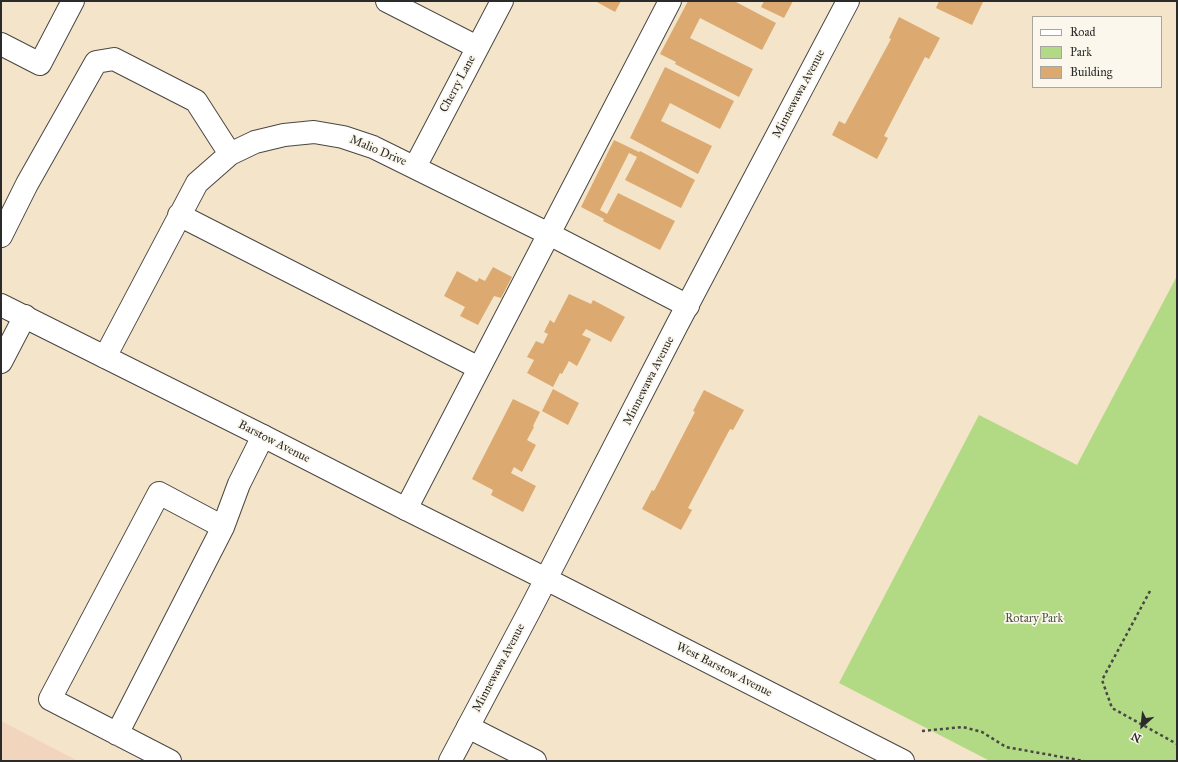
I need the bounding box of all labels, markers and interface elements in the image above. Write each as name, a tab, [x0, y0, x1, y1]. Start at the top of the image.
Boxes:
legend	[1032, 16, 1162, 88]
text: Road	[1070, 25, 1096, 39]
text: Park	[1070, 45, 1092, 59]
street label: Minnewawa Avenue	[770, 47, 828, 141]
street label: Cherry Lane	[437, 53, 479, 115]
text: Building	[1070, 65, 1112, 79]
street label: Malio Drive	[347, 133, 409, 169]
street label: Minnewawa Avenue	[620, 334, 678, 428]
street label: Barstow Avenue	[236, 418, 312, 466]
park label: Rotary Park	[1005, 612, 1063, 626]
street label: Minnewawa Avenue	[470, 621, 528, 715]
street label: West Barstow Avenue	[674, 640, 774, 700]
north arrow	[1122, 706, 1162, 746]
text: N	[1129, 729, 1143, 745]

